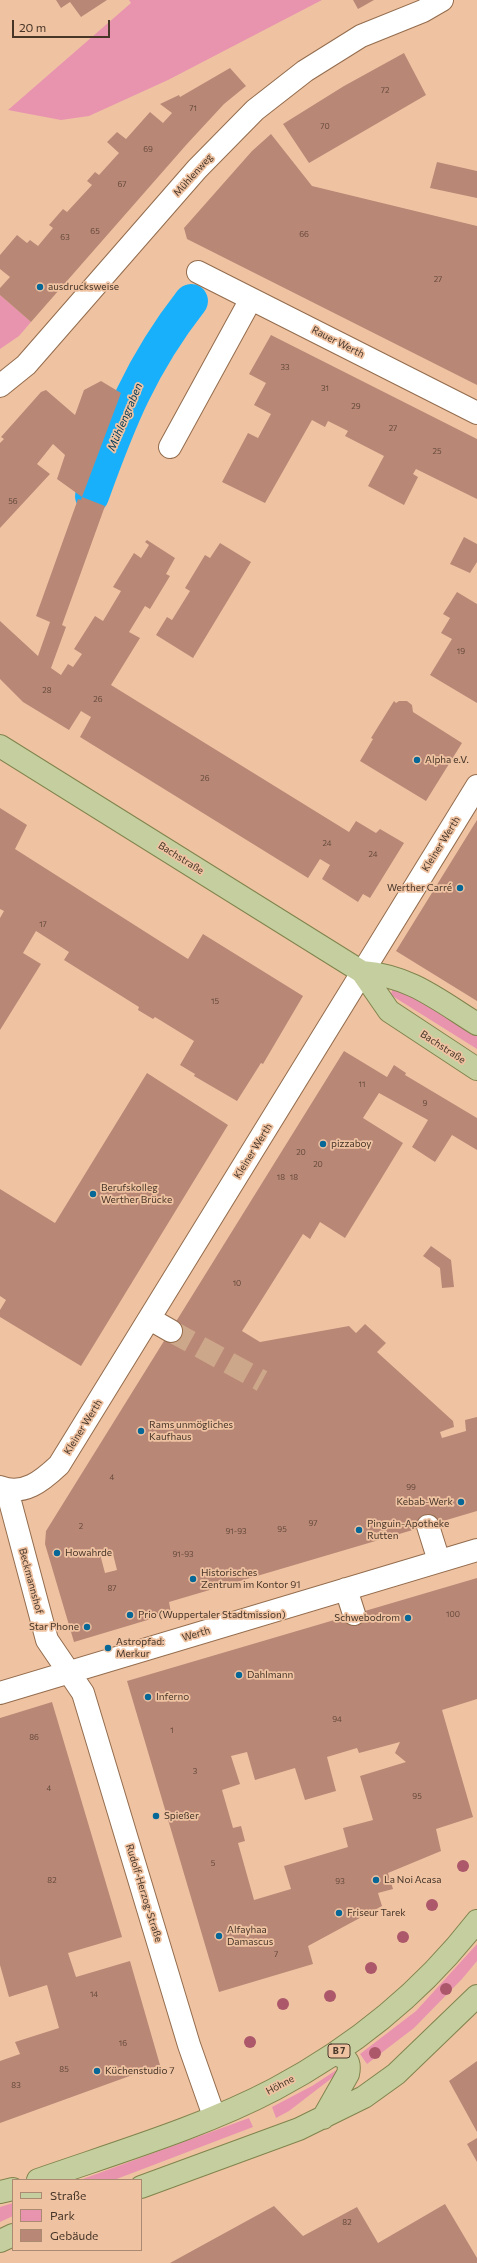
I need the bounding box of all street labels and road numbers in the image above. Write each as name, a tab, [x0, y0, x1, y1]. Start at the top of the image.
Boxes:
street label: Mühlenweg	[171, 151, 215, 199]
street label: Rauer Werth	[310, 324, 366, 360]
street label: Kleiner Werth	[419, 814, 463, 874]
street label: Bachstraße	[156, 839, 206, 877]
street label: Bachstraße	[418, 1028, 468, 1066]
street label: Kleiner Werth	[231, 1121, 275, 1181]
street label: Kleiner Werth	[61, 1397, 105, 1457]
street label: Beckmannshof	[16, 1547, 46, 1615]
street label: Werth	[181, 1624, 211, 1644]
street label: Rudolf-Herzog-Straße	[123, 1843, 165, 1943]
road number: B 7	[328, 2044, 350, 2058]
street label: Höhne	[264, 2073, 296, 2097]

